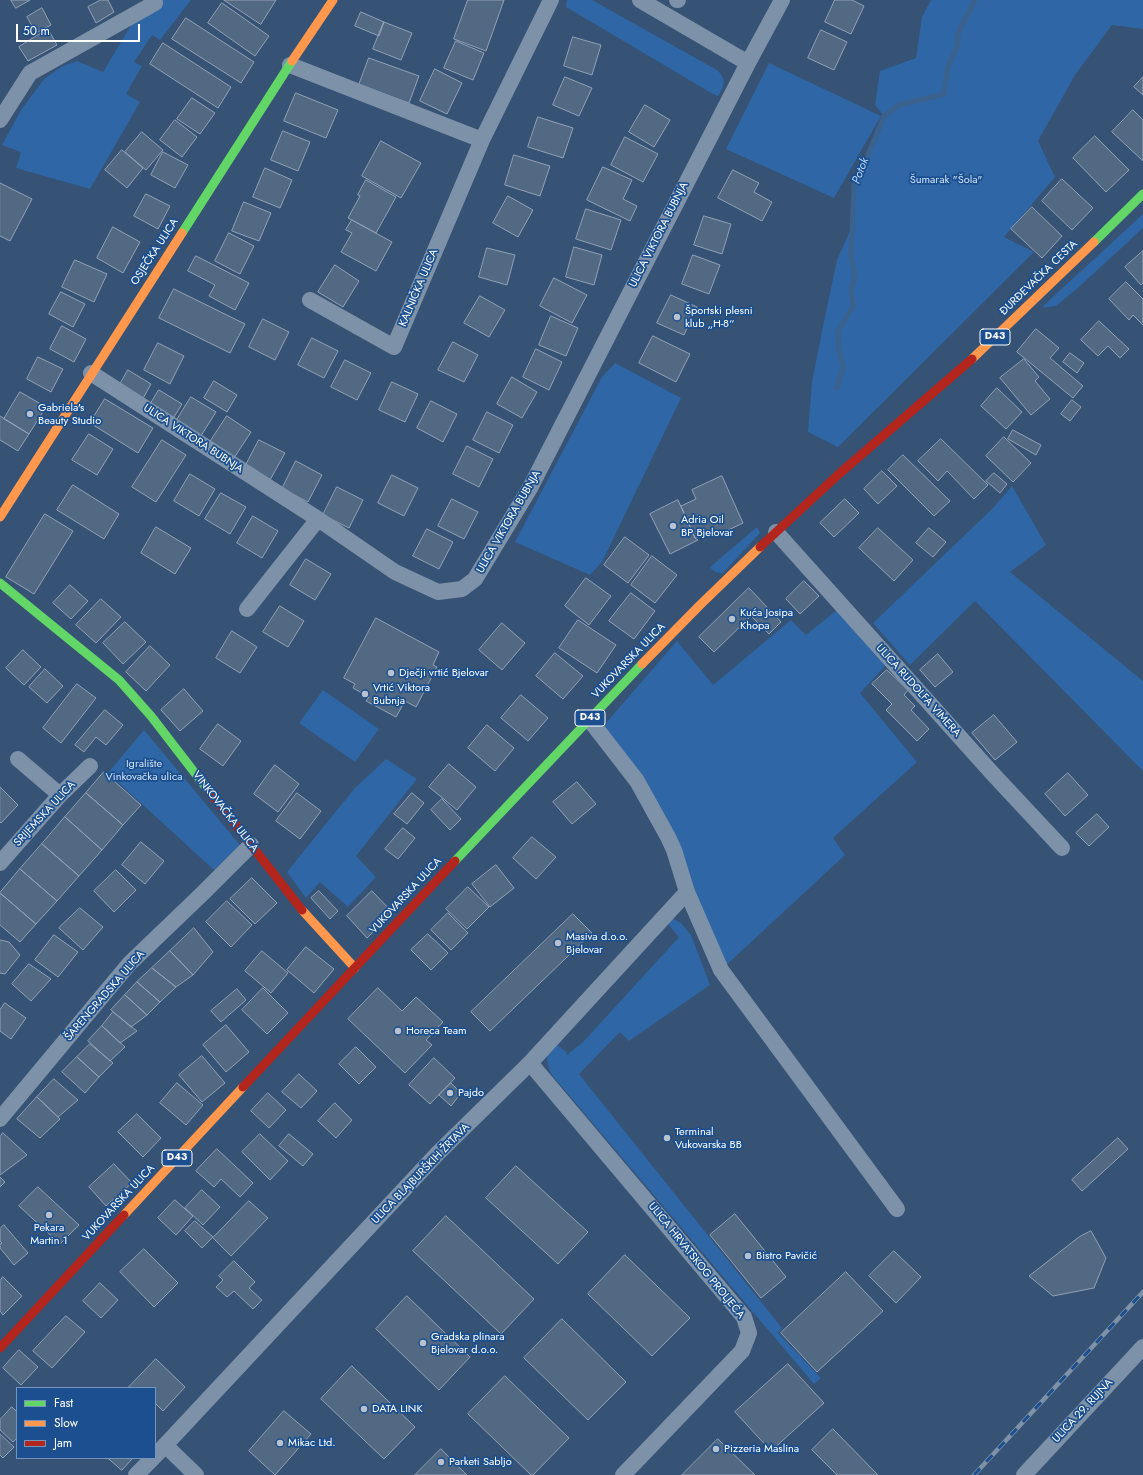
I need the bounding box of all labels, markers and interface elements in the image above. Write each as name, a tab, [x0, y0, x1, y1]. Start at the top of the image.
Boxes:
scale bar	[18, 16, 142, 42]
text: 50 m	[23, 22, 50, 40]
water label: Potok	[850, 156, 872, 186]
park label: Šumarak "Šola"	[910, 173, 982, 187]
street label: ULICA VIKTORA BUBNJA	[627, 180, 691, 290]
street label: OSJEČKA ULICA	[129, 216, 181, 288]
street label: ĐURĐEVAČKA CESTA	[998, 238, 1080, 318]
street label: KALNIČKA ULICA	[397, 247, 441, 329]
place label: Športski plesni klub „H-8“	[685, 304, 753, 330]
marker: Športski plesni klub „H-8“	[672, 312, 682, 322]
road number: D43	[980, 329, 1010, 345]
place label: Gabriela's Beauty Studio	[38, 401, 101, 427]
street label: ULICA VIKTORA BUBNJA	[141, 402, 245, 476]
marker: Gabriela's Beauty Studio	[25, 409, 35, 419]
street label: ULICA VIKTORA BUBNJA	[474, 468, 544, 576]
place label: Adria Oil BP Bjelovar	[681, 513, 733, 539]
marker: Adria Oil BP Bjelovar	[668, 521, 678, 531]
place label: Kuća Josipa Khopa	[740, 606, 793, 632]
marker: Kuća Josipa Khopa	[727, 614, 737, 624]
street label: VUKOVARSKA ULICA	[590, 621, 668, 701]
street label: ULICA RUDOLFA VIMERA	[873, 642, 963, 740]
place label: Dječji vrtić Bjelovar	[399, 666, 489, 680]
marker: Dječji vrtić Bjelovar	[386, 668, 396, 678]
place label: Vrtić Viktora Bubnja	[373, 681, 430, 707]
marker: Vrtić Viktora Bubnja	[360, 689, 370, 699]
road number: D43	[575, 710, 605, 726]
park label: Igralište Vinkovačka ulica	[106, 757, 182, 783]
street label: VINKOVAČKA ULICA	[189, 769, 261, 855]
street label: SRIJEMSKA ULICA	[11, 779, 79, 849]
street label: VUKOVARSKA ULICA	[367, 855, 445, 937]
place label: Masiva d.o.o. Bjelovar	[566, 930, 628, 956]
marker: Masiva d.o.o. Bjelovar	[553, 938, 563, 948]
street label: ŠARENGRADSKA ULICA	[62, 948, 148, 1044]
place label: Horeca Team	[406, 1024, 467, 1038]
marker: Horeca Team	[393, 1026, 403, 1036]
place label: Pajdo	[458, 1086, 484, 1100]
marker: Pajdo	[445, 1088, 455, 1098]
street label: ULICA BLAJBURŠKIH ŽRTAVA	[369, 1121, 473, 1227]
place label: Terminal Vukovarska BB	[675, 1125, 742, 1151]
marker: Terminal Vukovarska BB	[662, 1133, 672, 1143]
road number: D43	[162, 1150, 192, 1166]
street label: VUKOVARSKA ULICA	[80, 1162, 158, 1244]
street label: ULICA HRVATSKOG PROLJEĆA	[645, 1200, 747, 1322]
marker: Pekara Martin 1	[44, 1210, 54, 1220]
place label: Pekara Martin 1	[30, 1221, 68, 1247]
place label: Bistro Pavičić	[756, 1249, 817, 1263]
marker: Bistro Pavičić	[743, 1251, 753, 1261]
place label: Gradska plinara Bjelovar d.o.o.	[431, 1330, 505, 1356]
marker: Gradska plinara Bjelovar d.o.o.	[418, 1338, 428, 1348]
street label: ULICA 29. RUJNA	[1050, 1376, 1116, 1446]
legend	[16, 1387, 156, 1459]
text: Fast	[54, 1394, 73, 1412]
place label: DATA LINK	[372, 1402, 423, 1416]
marker: DATA LINK	[359, 1404, 369, 1414]
text: Slow	[54, 1414, 78, 1432]
text: Jam	[54, 1434, 72, 1452]
place label: Mikac Ltd.	[288, 1436, 336, 1450]
marker: Mikac Ltd.	[275, 1438, 285, 1448]
place label: Pizzeria Maslina	[724, 1442, 799, 1456]
marker: Pizzeria Maslina	[711, 1444, 721, 1454]
place label: Parketi Sabljo	[449, 1455, 512, 1469]
marker: Parketi Sabljo	[436, 1457, 446, 1467]

